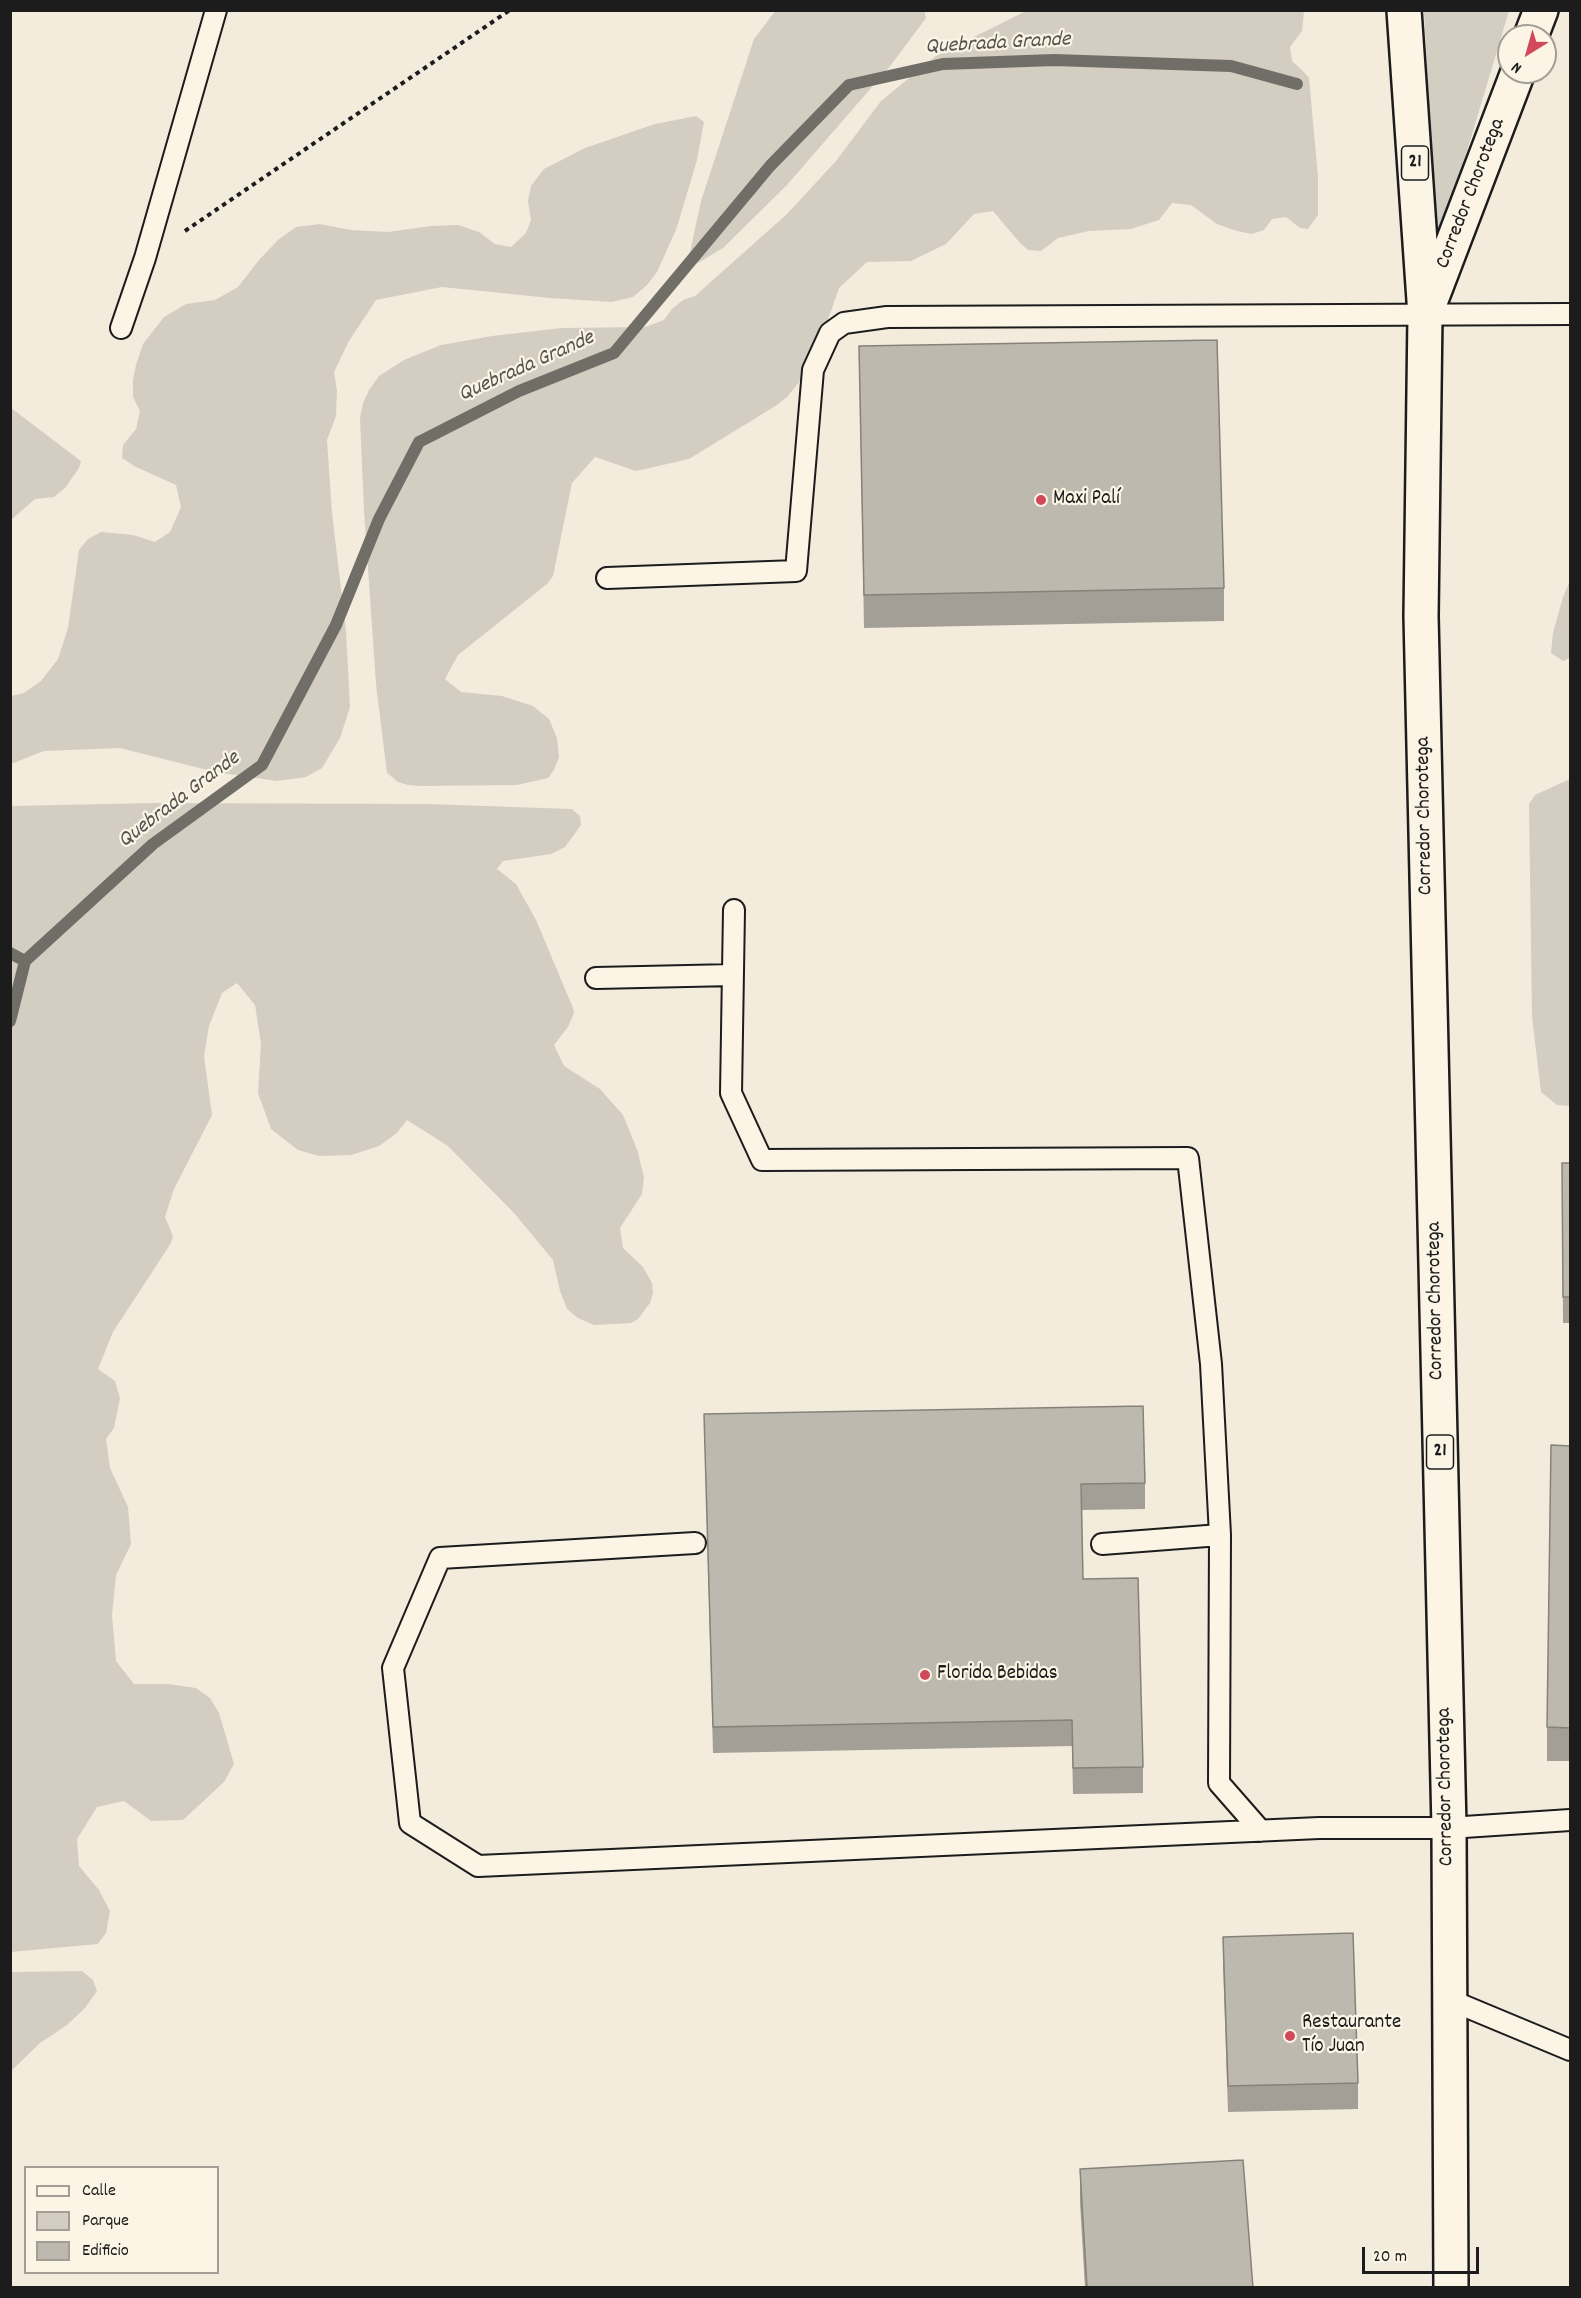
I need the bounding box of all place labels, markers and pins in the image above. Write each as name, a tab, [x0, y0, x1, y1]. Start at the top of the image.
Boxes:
place label: Maxi Palí	[1053, 487, 1120, 513]
marker: Maxi Palí	[1034, 493, 1048, 507]
place label: Florida Bebidas	[937, 1662, 1058, 1688]
marker: Florida Bebidas	[918, 1668, 932, 1682]
place label: Restaurante Tío Juan	[1302, 2011, 1401, 2061]
marker: Restaurante Tío Juan	[1283, 2029, 1297, 2043]

